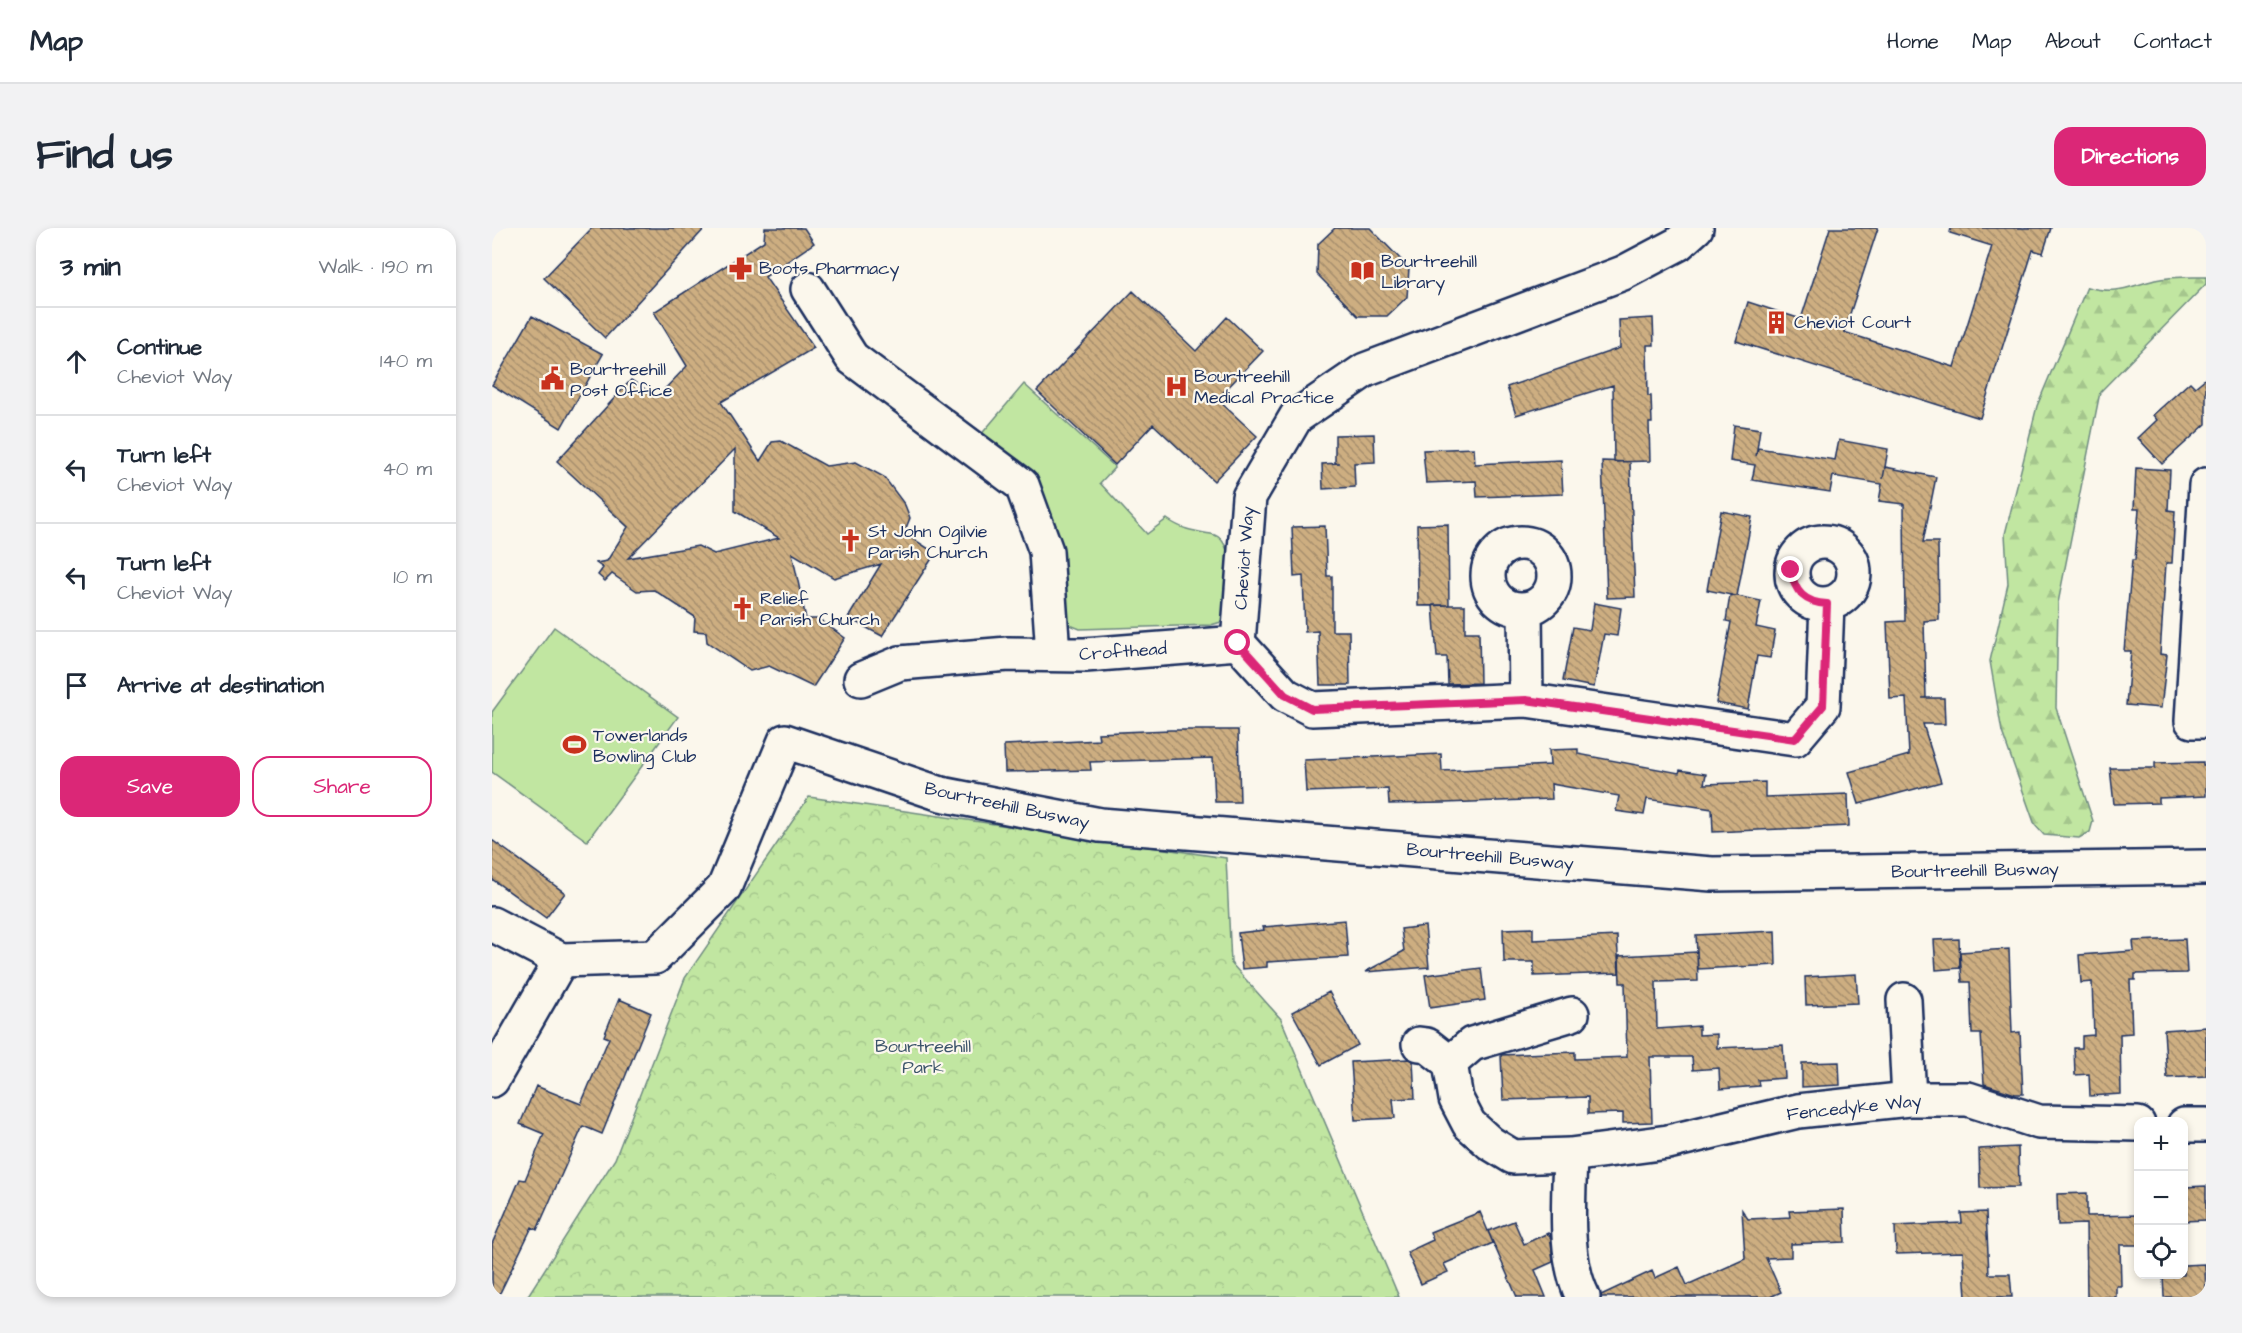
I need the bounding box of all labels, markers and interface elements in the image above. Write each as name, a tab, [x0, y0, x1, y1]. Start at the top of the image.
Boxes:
text: Map	[30, 22, 83, 61]
text: Home	[1887, 27, 1939, 56]
text: Map	[1972, 27, 2012, 56]
text: About	[2045, 27, 2101, 56]
text: Contact	[2134, 27, 2212, 56]
text: Find us	[36, 127, 173, 185]
button: Directions	[2054, 127, 2206, 186]
text: 3 min	[60, 249, 121, 285]
place label: Bourtreehill Library	[1381, 249, 1477, 296]
text: Walk · 190 m	[319, 253, 432, 281]
pharmacy icon: Boots Pharmacy	[728, 255, 754, 281]
place label: Boots Pharmacy	[759, 256, 900, 282]
library icon: Bourtreehill Library	[1350, 258, 1376, 284]
building icon: Cheviot Court	[1763, 309, 1789, 335]
place label: Cheviot Court	[1794, 310, 1912, 335]
text: Continue	[117, 332, 202, 363]
icon: ahead	[60, 345, 93, 378]
text: 140 m	[380, 347, 432, 375]
place label: Bourtreehill Post Office	[570, 357, 673, 403]
text: Cheviot Way	[117, 363, 233, 391]
place label: Bourtreehill Medical Practice	[1194, 364, 1335, 410]
public building icon: Bourtreehill Post Office	[539, 366, 565, 392]
hospital icon: Bourtreehill Medical Practice	[1163, 373, 1189, 399]
text: Turn left	[117, 440, 211, 471]
icon: left	[60, 453, 93, 486]
text: 40 m	[382, 455, 432, 483]
text: Cheviot Way	[117, 471, 233, 499]
street label: Cheviot Way	[1228, 505, 1262, 611]
place label: St John Ogilvie Parish Church	[868, 519, 988, 565]
church icon: St John Ogilvie Parish Church	[837, 528, 863, 554]
text: Turn left	[117, 548, 211, 579]
route end	[1777, 556, 1803, 582]
icon: left	[60, 561, 93, 594]
text: 10 m	[393, 563, 432, 591]
text: Cheviot Way	[117, 579, 233, 607]
place label: Relief Parish Church	[760, 586, 880, 632]
church icon: Relief Parish Church	[729, 595, 755, 621]
route start	[1224, 629, 1250, 655]
street label: Crofthead	[1078, 636, 1168, 667]
icon: arrive	[60, 669, 93, 702]
text: Arrive at destination	[117, 670, 324, 701]
place label: Towerlands Bowling Club	[593, 723, 696, 770]
sports icon: Towerlands Bowling Club	[562, 732, 588, 758]
button: Save	[60, 756, 240, 817]
button: Share	[252, 756, 432, 817]
street label: Bourtreehill Busway	[922, 776, 1092, 836]
street label: Bourtreehill Busway	[1405, 837, 1575, 877]
street label: Bourtreehill Busway	[1891, 857, 2059, 885]
park label: Bourtreehill Park	[875, 1034, 971, 1080]
street label: Fencedyke Way	[1785, 1088, 1923, 1128]
map controls	[2134, 1117, 2188, 1279]
button: +	[2134, 1117, 2188, 1171]
button: −	[2134, 1171, 2188, 1225]
button: locate	[2134, 1225, 2188, 1279]

